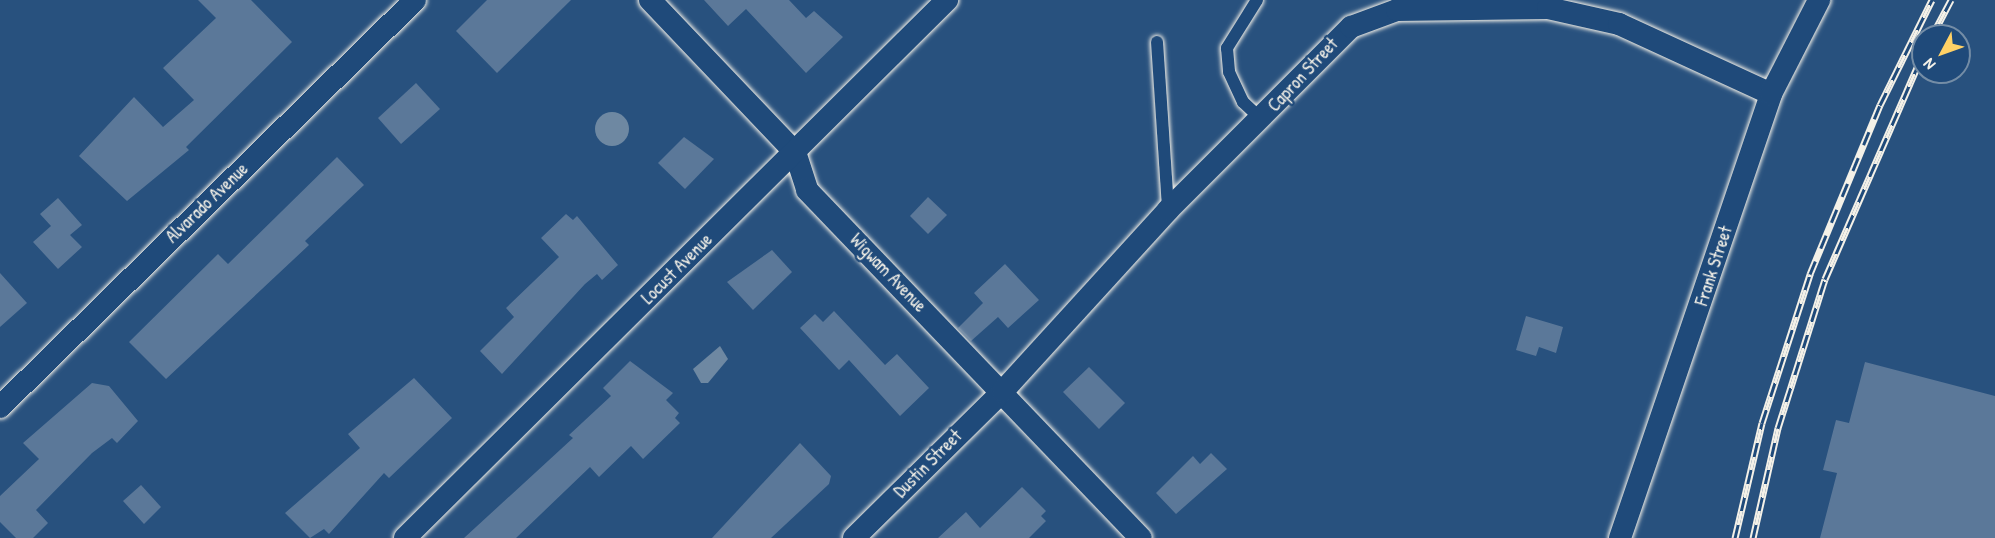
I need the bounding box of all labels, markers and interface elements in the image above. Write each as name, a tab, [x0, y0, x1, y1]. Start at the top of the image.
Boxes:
north arrow	[1911, 24, 1971, 84]
street label: Capron Street	[1263, 34, 1343, 116]
text: N	[1918, 54, 1940, 75]
street label: Alvarado Avenue	[161, 158, 253, 248]
street label: Frank Street	[1691, 223, 1737, 309]
street label: Locust Avenue	[637, 229, 717, 309]
street label: Wigwam Avenue	[845, 229, 931, 317]
street label: Dustin Street	[890, 426, 966, 502]

